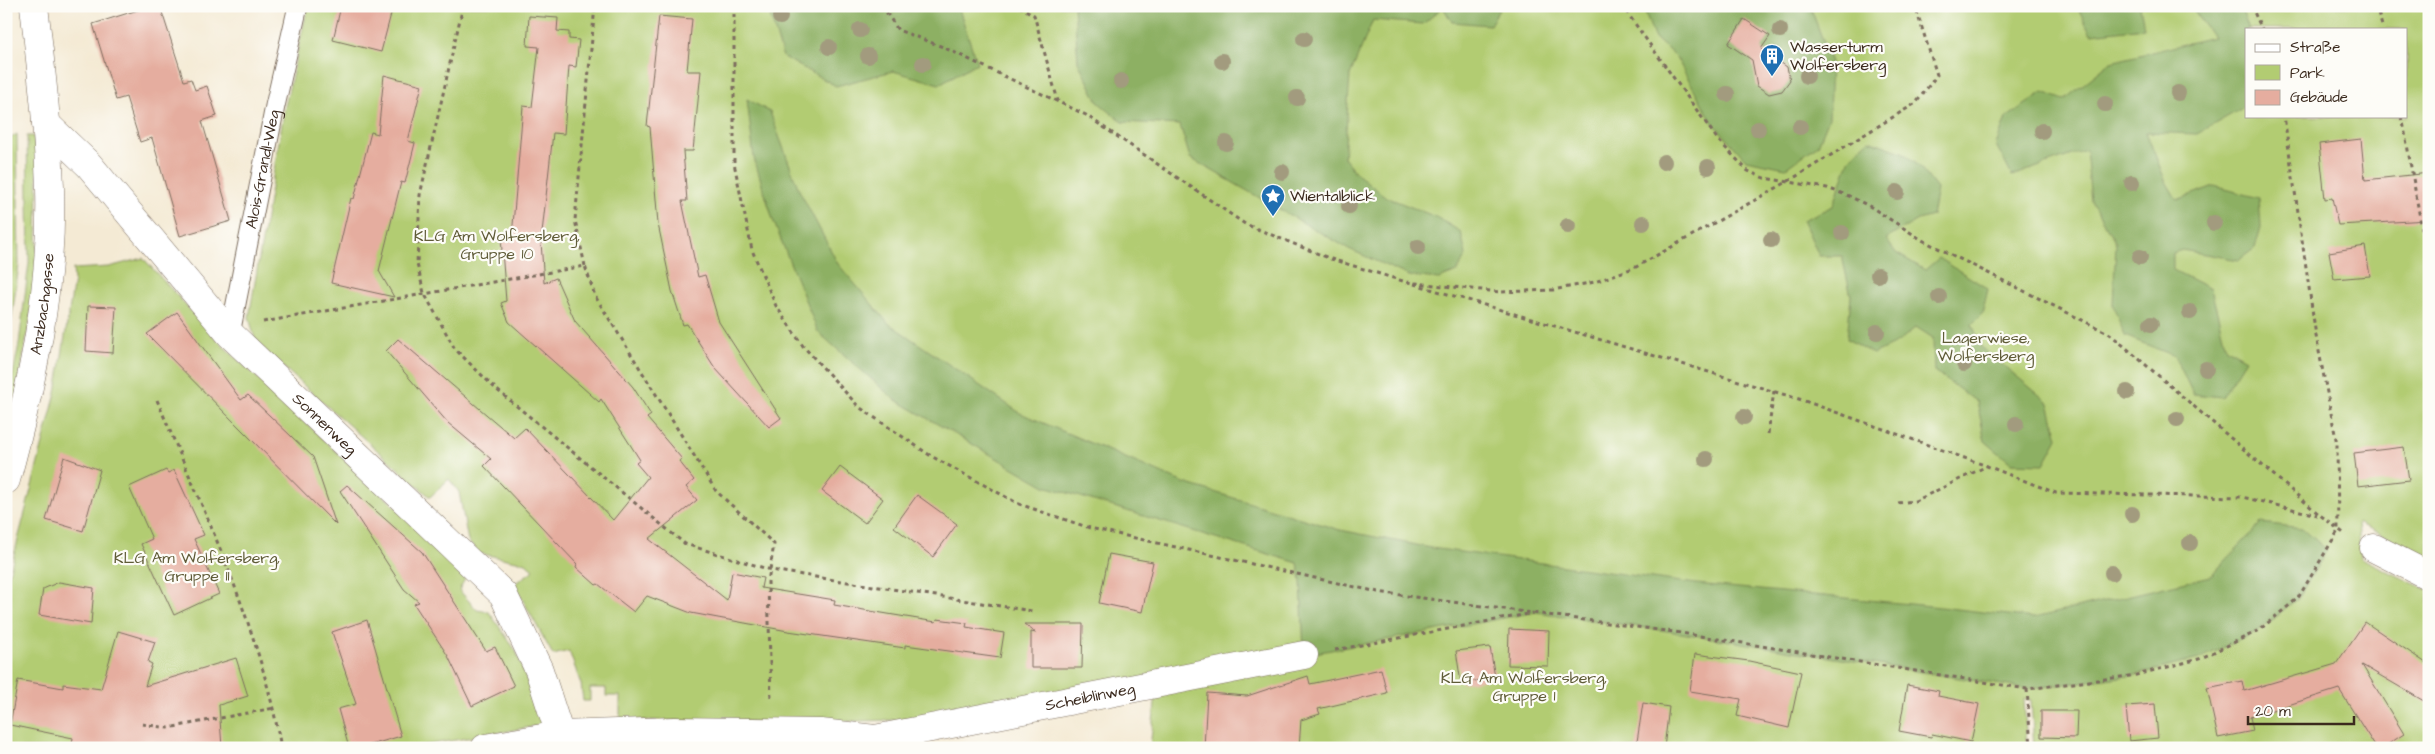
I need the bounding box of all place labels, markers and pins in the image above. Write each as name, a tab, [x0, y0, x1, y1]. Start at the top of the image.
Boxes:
place label: Wasserturm Wolfersberg	[1790, 36, 1886, 77]
building icon: Wasserturm Wolfersberg	[1759, 43, 1785, 77]
place icon: Wientalblick	[1260, 183, 1286, 217]
place label: Wientalblick	[1290, 185, 1375, 207]

